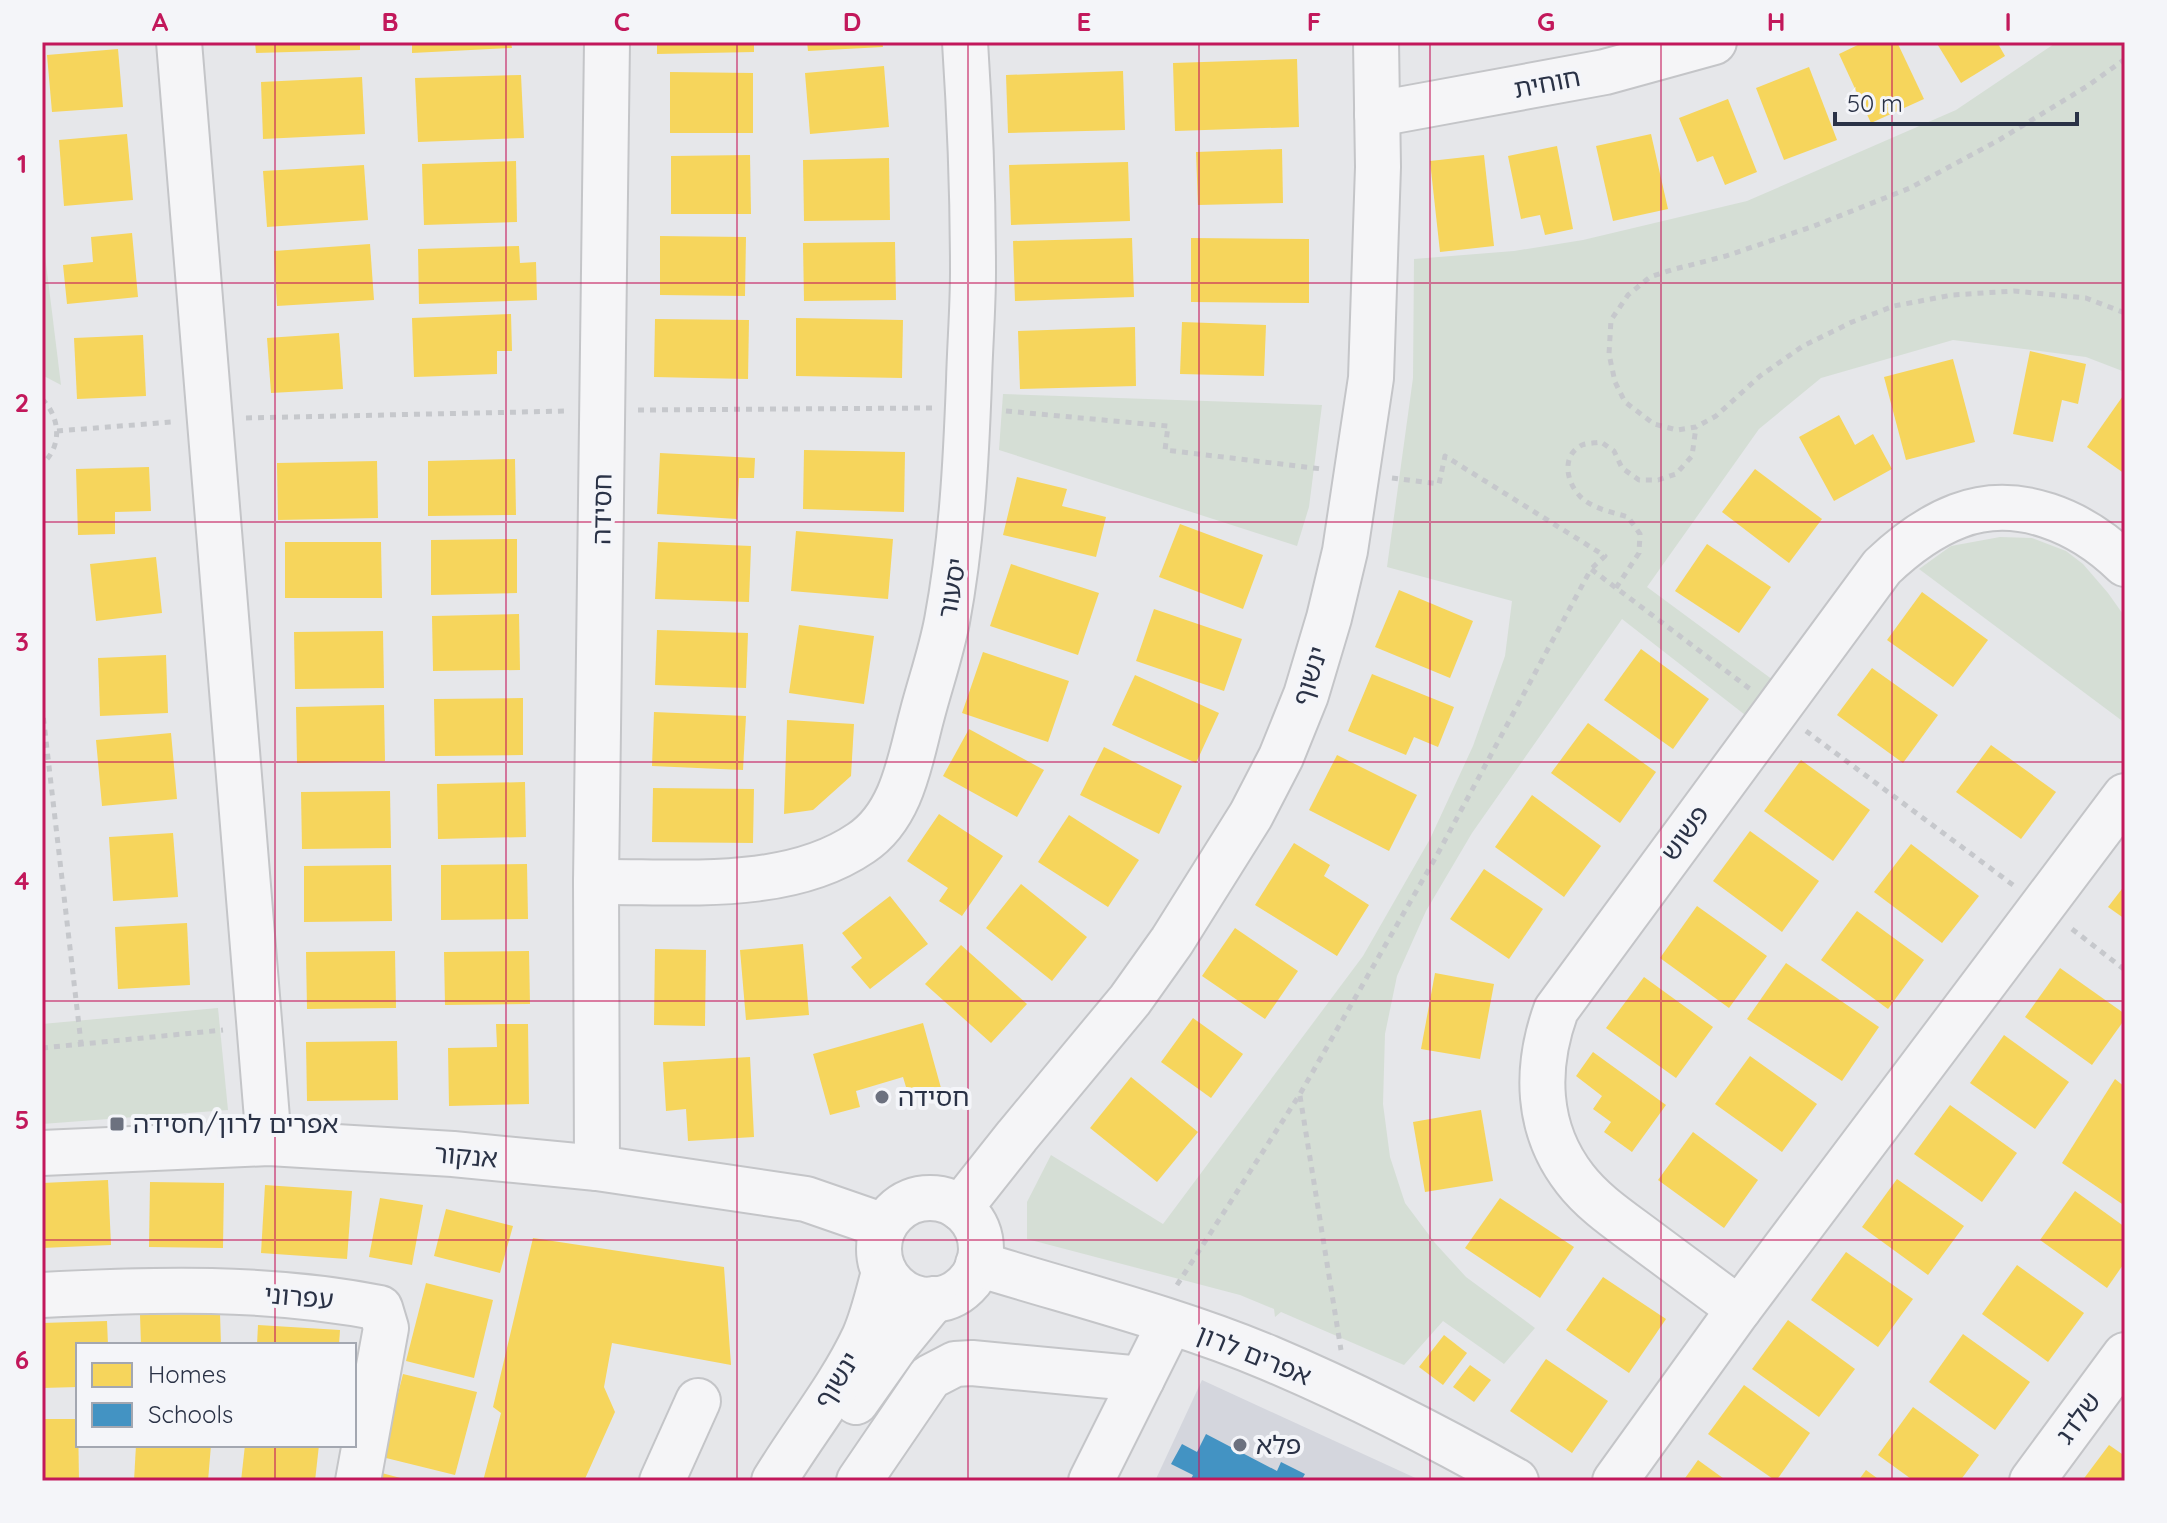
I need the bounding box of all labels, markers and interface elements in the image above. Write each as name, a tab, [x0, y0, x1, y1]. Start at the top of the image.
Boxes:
text: A	[152, 5, 169, 38]
text: B	[381, 5, 399, 38]
text: C	[614, 5, 630, 38]
text: D	[843, 5, 861, 38]
text: E	[1077, 5, 1091, 38]
text: F	[1307, 5, 1321, 38]
text: G	[1537, 5, 1555, 38]
text: H	[1767, 5, 1785, 38]
text: I	[2004, 5, 2012, 38]
street label: חוחית	[1511, 60, 1583, 105]
scale bar	[1835, 76, 2077, 126]
text: 50 m	[1847, 88, 1903, 118]
text: 1	[17, 147, 27, 180]
text: 2	[15, 386, 29, 419]
street label: חסידה	[584, 473, 619, 545]
street label: יסעור	[930, 555, 973, 621]
text: 3	[15, 625, 29, 658]
street label: ינשוף	[1284, 642, 1335, 710]
street label: פשוש	[1653, 798, 1716, 867]
text: 4	[14, 864, 30, 897]
place label: חסידה	[898, 1080, 969, 1113]
marker: חסידה	[873, 1088, 891, 1106]
text: 5	[15, 1103, 29, 1136]
place label: אפרים לרון/חסידה	[133, 1107, 339, 1140]
marker: אפרים לרון/חסידה	[108, 1115, 126, 1133]
street label: אנקור	[433, 1136, 499, 1175]
street label: עפרוני	[263, 1277, 335, 1316]
street label: אפרים לרון	[1192, 1317, 1316, 1392]
text: 6	[15, 1343, 29, 1376]
legend	[76, 1343, 356, 1447]
street label: ינשוף	[807, 1345, 867, 1414]
text: Homes	[148, 1359, 226, 1389]
street label: שלדג	[2048, 1385, 2108, 1450]
text: Schools	[148, 1399, 233, 1429]
place label: פלא	[1256, 1428, 1301, 1461]
marker: פלא	[1231, 1436, 1249, 1454]

